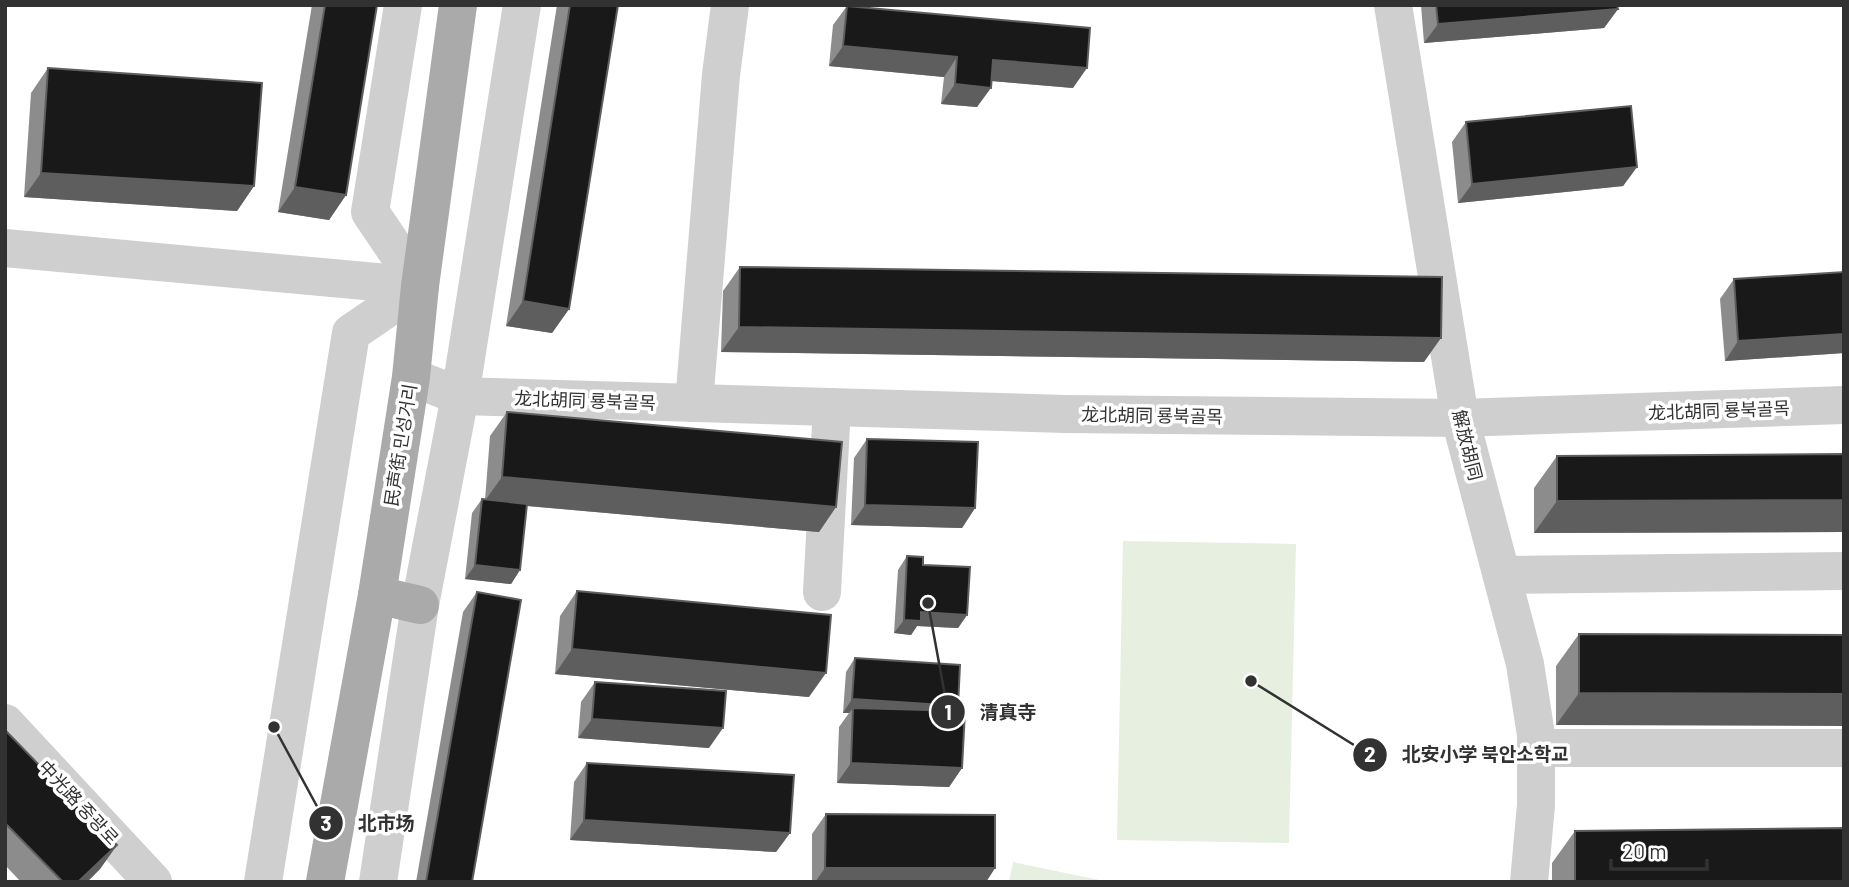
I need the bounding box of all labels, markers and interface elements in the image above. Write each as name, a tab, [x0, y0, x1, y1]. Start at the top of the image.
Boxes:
street label: 民声街 민성거리	[379, 382, 421, 508]
street label: 龙北胡同 룡북골목	[514, 387, 656, 413]
street label: 龙北胡同 룡북골목	[1648, 397, 1790, 423]
street label: 龙北胡同 룡북골목	[1081, 403, 1223, 427]
street label: 解放胡同	[1449, 407, 1487, 483]
callout: 清真寺	[930, 692, 1050, 732]
text: 1	[944, 699, 952, 724]
text: 清真寺	[979, 700, 1037, 723]
callout: 北安小学 북안소학교	[1352, 735, 1582, 775]
text: 2	[1364, 741, 1376, 766]
text: 北安小学 북안소학교	[1401, 742, 1569, 765]
street label: 中光路 중광로	[34, 755, 124, 849]
callout: 北市场	[308, 803, 428, 843]
text: 3	[320, 810, 332, 835]
text: 北市场	[357, 811, 415, 834]
scale bar	[1611, 828, 1707, 872]
text: 20 m	[1622, 838, 1667, 863]

